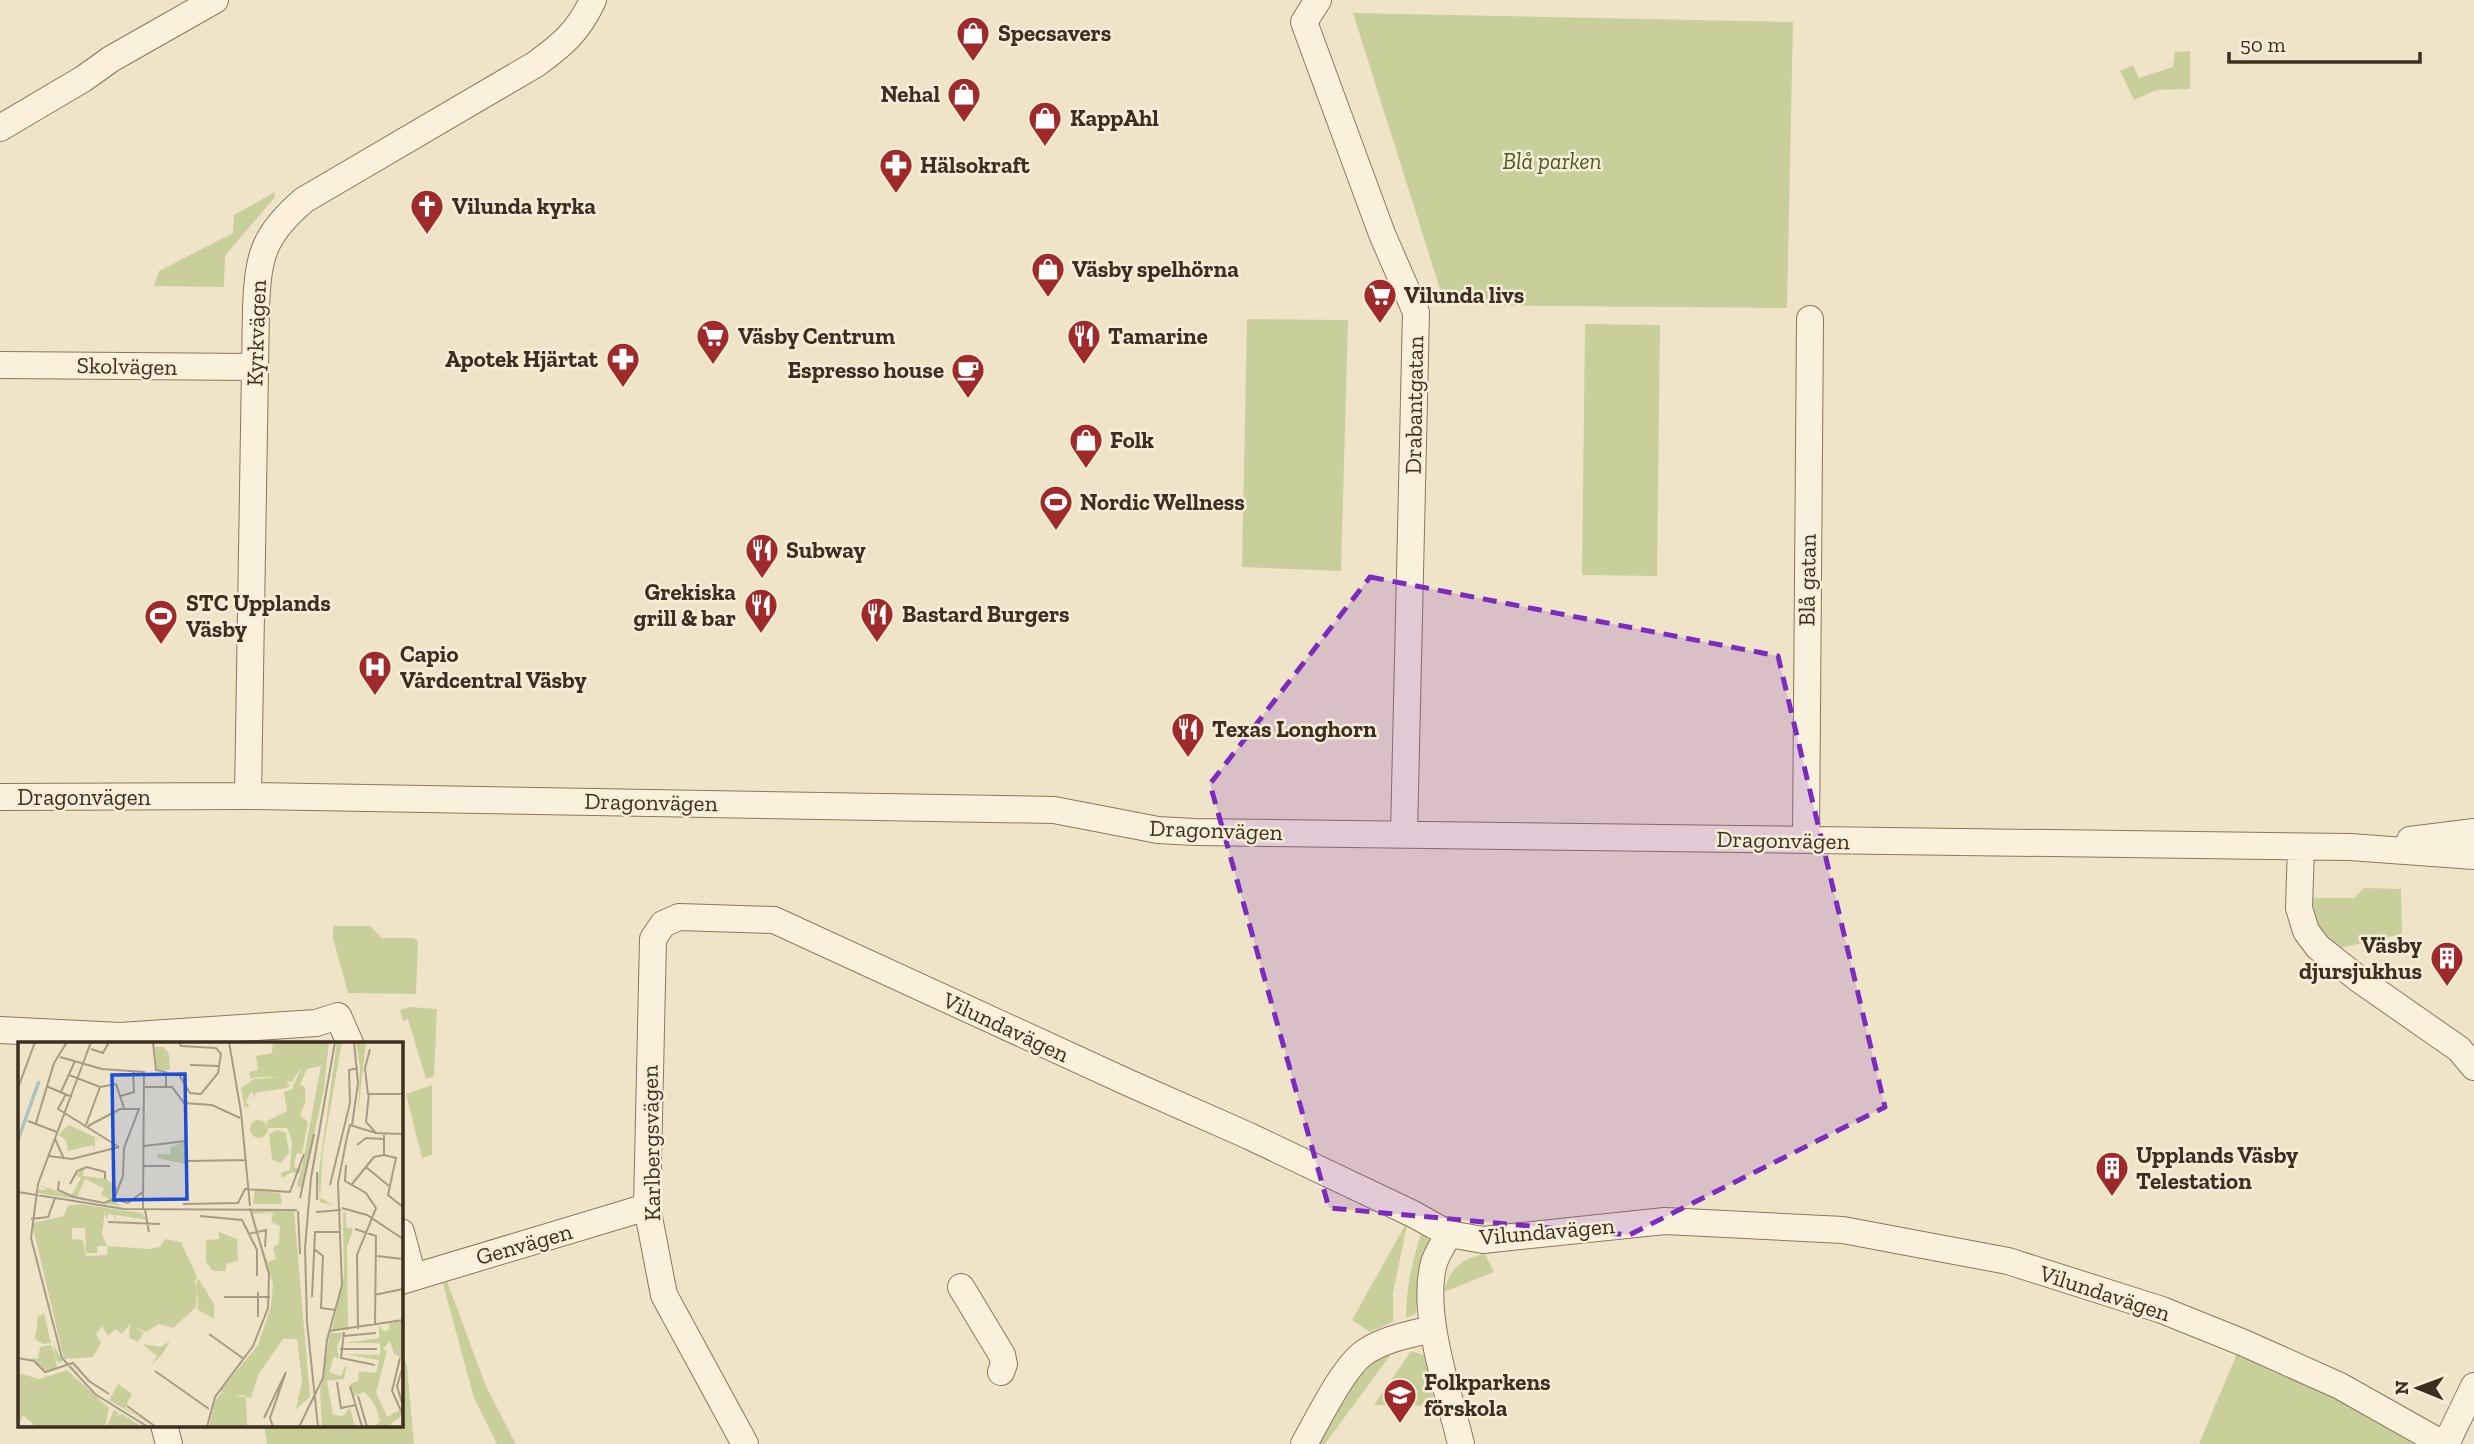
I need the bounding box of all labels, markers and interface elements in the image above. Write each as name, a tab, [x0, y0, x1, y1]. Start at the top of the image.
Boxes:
shop icon: Specsavers	[954, 14, 992, 63]
place label: Specsavers	[998, 19, 1111, 47]
scale bar	[2229, 21, 2420, 65]
text: 50 m	[2240, 32, 2286, 57]
shop icon: Nehal	[945, 75, 983, 124]
place label: Nehal	[880, 80, 940, 108]
shop icon: KappAhl	[1026, 99, 1064, 148]
place label: KappAhl	[1070, 104, 1159, 132]
pharmacy icon: Hälsokraft	[877, 146, 915, 195]
park label: Blå parken	[1502, 147, 1602, 175]
place label: Hälsokraft	[920, 151, 1030, 179]
church icon: Vilunda kyrka	[408, 187, 446, 236]
place label: Vilunda kyrka	[452, 192, 596, 220]
shop icon: Väsby spelhörna	[1029, 250, 1067, 299]
place label: Väsby spelhörna	[1072, 255, 1239, 283]
supermarket icon: Vilunda livs	[1361, 276, 1399, 325]
street label: Kyrkvägen	[240, 279, 272, 387]
place label: Vilunda livs	[1404, 281, 1524, 309]
supermarket icon: Väsby Centrum	[694, 317, 732, 366]
restaurant icon: Tamarine	[1065, 317, 1103, 366]
place label: Väsby Centrum	[738, 322, 895, 350]
place label: Tamarine	[1108, 322, 1208, 350]
street label: Drabantgatan	[1399, 335, 1429, 475]
pharmacy icon: Apotek Hjärtat	[604, 340, 642, 389]
place label: Apotek Hjärtat	[445, 345, 599, 373]
street label: Skolvägen	[76, 351, 178, 381]
cafe icon: Espresso house	[949, 351, 987, 400]
place label: Espresso house	[787, 356, 944, 384]
shop icon: Folk	[1067, 421, 1105, 470]
place label: Folk	[1110, 426, 1154, 454]
sports icon: Nordic Wellness	[1037, 483, 1075, 532]
place label: Nordic Wellness	[1080, 488, 1245, 516]
restaurant icon: Subway	[743, 531, 781, 580]
street label: Blå gatan	[1792, 533, 1822, 627]
place label: Subway	[786, 536, 866, 564]
place label: Grekiska grill & bar	[634, 578, 736, 632]
restaurant icon: Grekiska grill & bar	[742, 586, 780, 635]
place label: STC Upplands Väsby	[186, 589, 331, 643]
restaurant icon: Bastard Burgers	[858, 595, 896, 644]
sports icon: STC Upplands Väsby	[142, 597, 180, 646]
place label: Bastard Burgers	[902, 600, 1070, 628]
place label: Capio Vårdcentral Väsby	[400, 640, 587, 694]
hospital icon: Capio Vårdcentral Väsby	[356, 648, 394, 697]
restaurant icon: Texas Longhorn	[1169, 710, 1207, 759]
place label: Texas Longhorn	[1212, 715, 1377, 743]
street label: Dragonvägen	[17, 783, 151, 811]
street label: Dragonvägen	[584, 787, 718, 817]
street label: Dragonvägen	[1149, 814, 1283, 846]
street label: Dragonvägen	[1716, 825, 1850, 855]
place label: Väsby djursjukhus	[2299, 931, 2423, 985]
building icon: Väsby djursjukhus	[2428, 939, 2466, 988]
street label: Vilundavägen	[938, 985, 1073, 1068]
inset map	[18, 1042, 402, 1426]
street label: Karlbergsvägen	[636, 1065, 666, 1221]
place label: Upplands Väsby Telestation	[2136, 1141, 2299, 1195]
building icon: Upplands Väsby Telestation	[2093, 1149, 2131, 1198]
street label: Vilundavägen	[1477, 1211, 1616, 1251]
street label: Genvägen	[473, 1217, 575, 1271]
street label: Vilundavägen	[2035, 1258, 2174, 1327]
north arrow	[2383, 1353, 2453, 1423]
place label: Folkparkens förskola	[1424, 1368, 1551, 1422]
school or university icon: Folkparkens förskola	[1381, 1376, 1419, 1425]
text: N	[2390, 1380, 2413, 1395]

